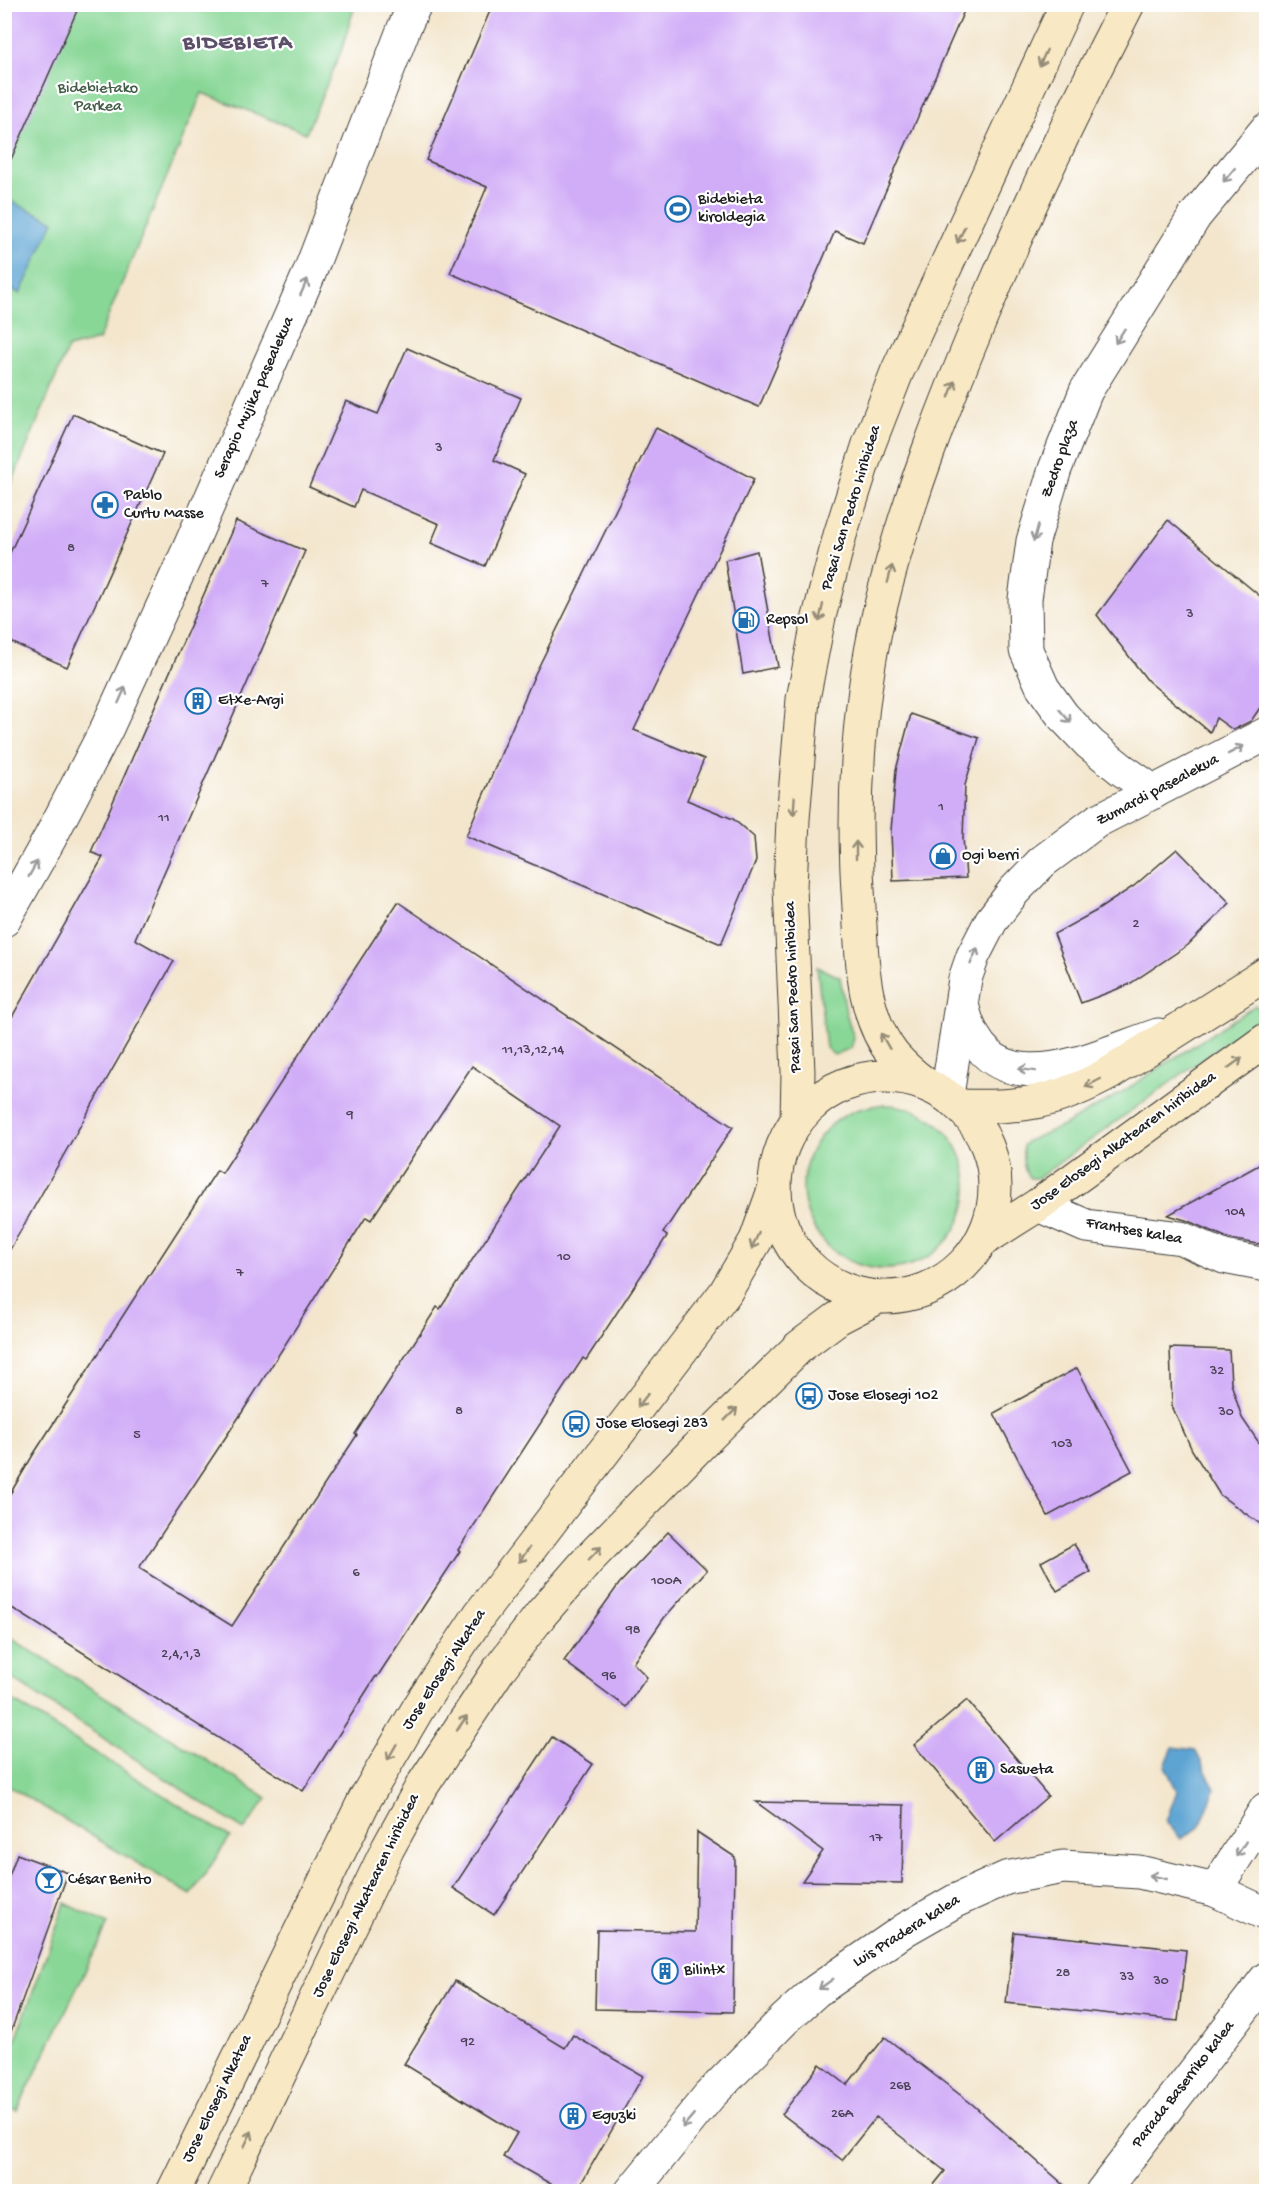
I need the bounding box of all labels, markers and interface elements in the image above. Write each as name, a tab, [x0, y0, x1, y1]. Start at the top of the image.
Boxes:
district label: BIDEBIETA	[182, 31, 293, 57]
one-way arrow	[1036, 48, 1048, 66]
park label: Bidebietako Parkea	[57, 80, 138, 117]
one-way arrow	[1223, 166, 1236, 182]
place label: Bidebieta kiroldegia	[697, 191, 766, 228]
sports icon: Bidebieta kiroldegia	[663, 194, 693, 224]
one-way arrow	[954, 225, 966, 243]
one-way arrow	[298, 278, 310, 296]
street label: Serapio Mujika pasealekua	[211, 313, 300, 482]
one-way arrow	[1114, 327, 1126, 344]
one-way arrow	[947, 380, 958, 399]
street label: Zedro plaza	[1038, 416, 1084, 501]
street label: Pasai San Pedro hiribidea	[818, 422, 886, 594]
house number: 3	[434, 440, 443, 457]
place label: Pablo Curtu Masse	[123, 487, 204, 524]
pharmacy icon: Pablo Curtu Masse	[90, 490, 120, 520]
one-way arrow	[1030, 523, 1041, 542]
house number: 8	[67, 540, 75, 557]
one-way arrow	[884, 565, 896, 584]
house number: 7	[260, 576, 269, 593]
one-way arrow	[814, 604, 826, 623]
fuel station icon: Repsol	[731, 605, 761, 635]
house number: 3	[1185, 606, 1194, 623]
place label: Repsol	[766, 611, 808, 630]
building icon: Etxe-Argi	[183, 686, 213, 716]
one-way arrow	[117, 687, 128, 705]
place label: Etxe-Argi	[218, 692, 284, 711]
one-way arrow	[1058, 708, 1072, 723]
one-way arrow	[1227, 743, 1245, 755]
street label: Zumardi pasealekua	[1094, 750, 1223, 831]
one-way arrow	[788, 796, 799, 816]
house number: 1	[937, 799, 944, 816]
house number: 11	[157, 810, 170, 827]
one-way arrow	[850, 840, 862, 860]
shop icon: Ogi berri	[928, 841, 958, 871]
place label: Ogi berri	[962, 847, 1020, 866]
one-way arrow	[27, 861, 39, 878]
street label: Pasai San Pedro hiribidea	[781, 900, 807, 1074]
house number: 2	[1133, 916, 1140, 933]
one-way arrow	[969, 947, 980, 966]
one-way arrow	[879, 1032, 890, 1050]
house number: 11,13,12,14	[501, 1042, 564, 1059]
one-way arrow	[1226, 1057, 1242, 1069]
one-way arrow	[1017, 1064, 1037, 1075]
street label: Jose Elosegi Alkatearen hiribidea	[1028, 1068, 1221, 1216]
one-way arrow	[1084, 1078, 1102, 1089]
house number: 9	[345, 1107, 354, 1124]
house number: 104	[1224, 1204, 1245, 1221]
street label: Frantses kalea	[1083, 1214, 1185, 1250]
one-way arrow	[748, 1232, 760, 1250]
house number: 10	[556, 1249, 571, 1266]
house number: 7	[235, 1265, 244, 1282]
house number: 32	[1209, 1363, 1224, 1380]
bus stop icon: Jose Elosegi 102	[794, 1381, 824, 1411]
place label: Jose Elosegi 102	[828, 1387, 939, 1406]
one-way arrow	[636, 1392, 649, 1408]
house number: 8	[455, 1403, 463, 1420]
house number: 30	[1217, 1404, 1234, 1421]
one-way arrow	[724, 1407, 739, 1421]
bus stop icon: Jose Elosegi 283	[561, 1409, 591, 1439]
place label: Jose Elosegi 283	[596, 1415, 708, 1434]
house number: 5	[133, 1427, 141, 1444]
house number: 103	[1051, 1436, 1072, 1453]
one-way arrow	[588, 1546, 602, 1561]
one-way arrow	[518, 1547, 531, 1563]
house number: 6	[352, 1565, 360, 1582]
house number: 100A	[650, 1573, 682, 1590]
street label: Jose Elosegi Alkatea	[399, 1605, 492, 1734]
house number: 98	[625, 1622, 641, 1639]
house number: 2,4,1,3	[161, 1646, 201, 1663]
house number: 96	[601, 1668, 617, 1685]
one-way arrow	[456, 1715, 468, 1732]
one-way arrow	[386, 1743, 398, 1760]
building icon: Sasueta	[966, 1755, 996, 1785]
place label: Sasueta	[1000, 1761, 1054, 1780]
street label: Jose Elosegi Alkatearen hiribidea	[309, 1790, 425, 2001]
house number: 17	[869, 1830, 883, 1847]
one-way arrow	[1234, 1841, 1247, 1858]
bar icon: César Benito	[34, 1865, 64, 1895]
one-way arrow	[1149, 1870, 1168, 1882]
place label: César Benito	[68, 1871, 152, 1890]
street label: Luis Pradera kalea	[850, 1891, 965, 1973]
building icon: Bilintx	[650, 1956, 680, 1986]
place label: Bilintx	[683, 1962, 726, 1981]
house number: 28	[1056, 1965, 1071, 1982]
house number: 33	[1119, 1969, 1134, 1986]
house number: 30	[1152, 1973, 1169, 1990]
one-way arrow	[819, 1978, 835, 1990]
street label: Parada Baserriko kalea	[1128, 2017, 1240, 2153]
street label: Jose Elosegi Alkatea	[179, 2031, 258, 2166]
house number: 92	[460, 2034, 475, 2051]
house number: 26B	[889, 2078, 911, 2095]
building icon: Eguzki	[558, 2101, 588, 2131]
house number: 26A	[831, 2106, 854, 2123]
place label: Eguzki	[592, 2107, 636, 2126]
one-way arrow	[681, 2113, 694, 2129]
one-way arrow	[243, 2130, 254, 2148]

